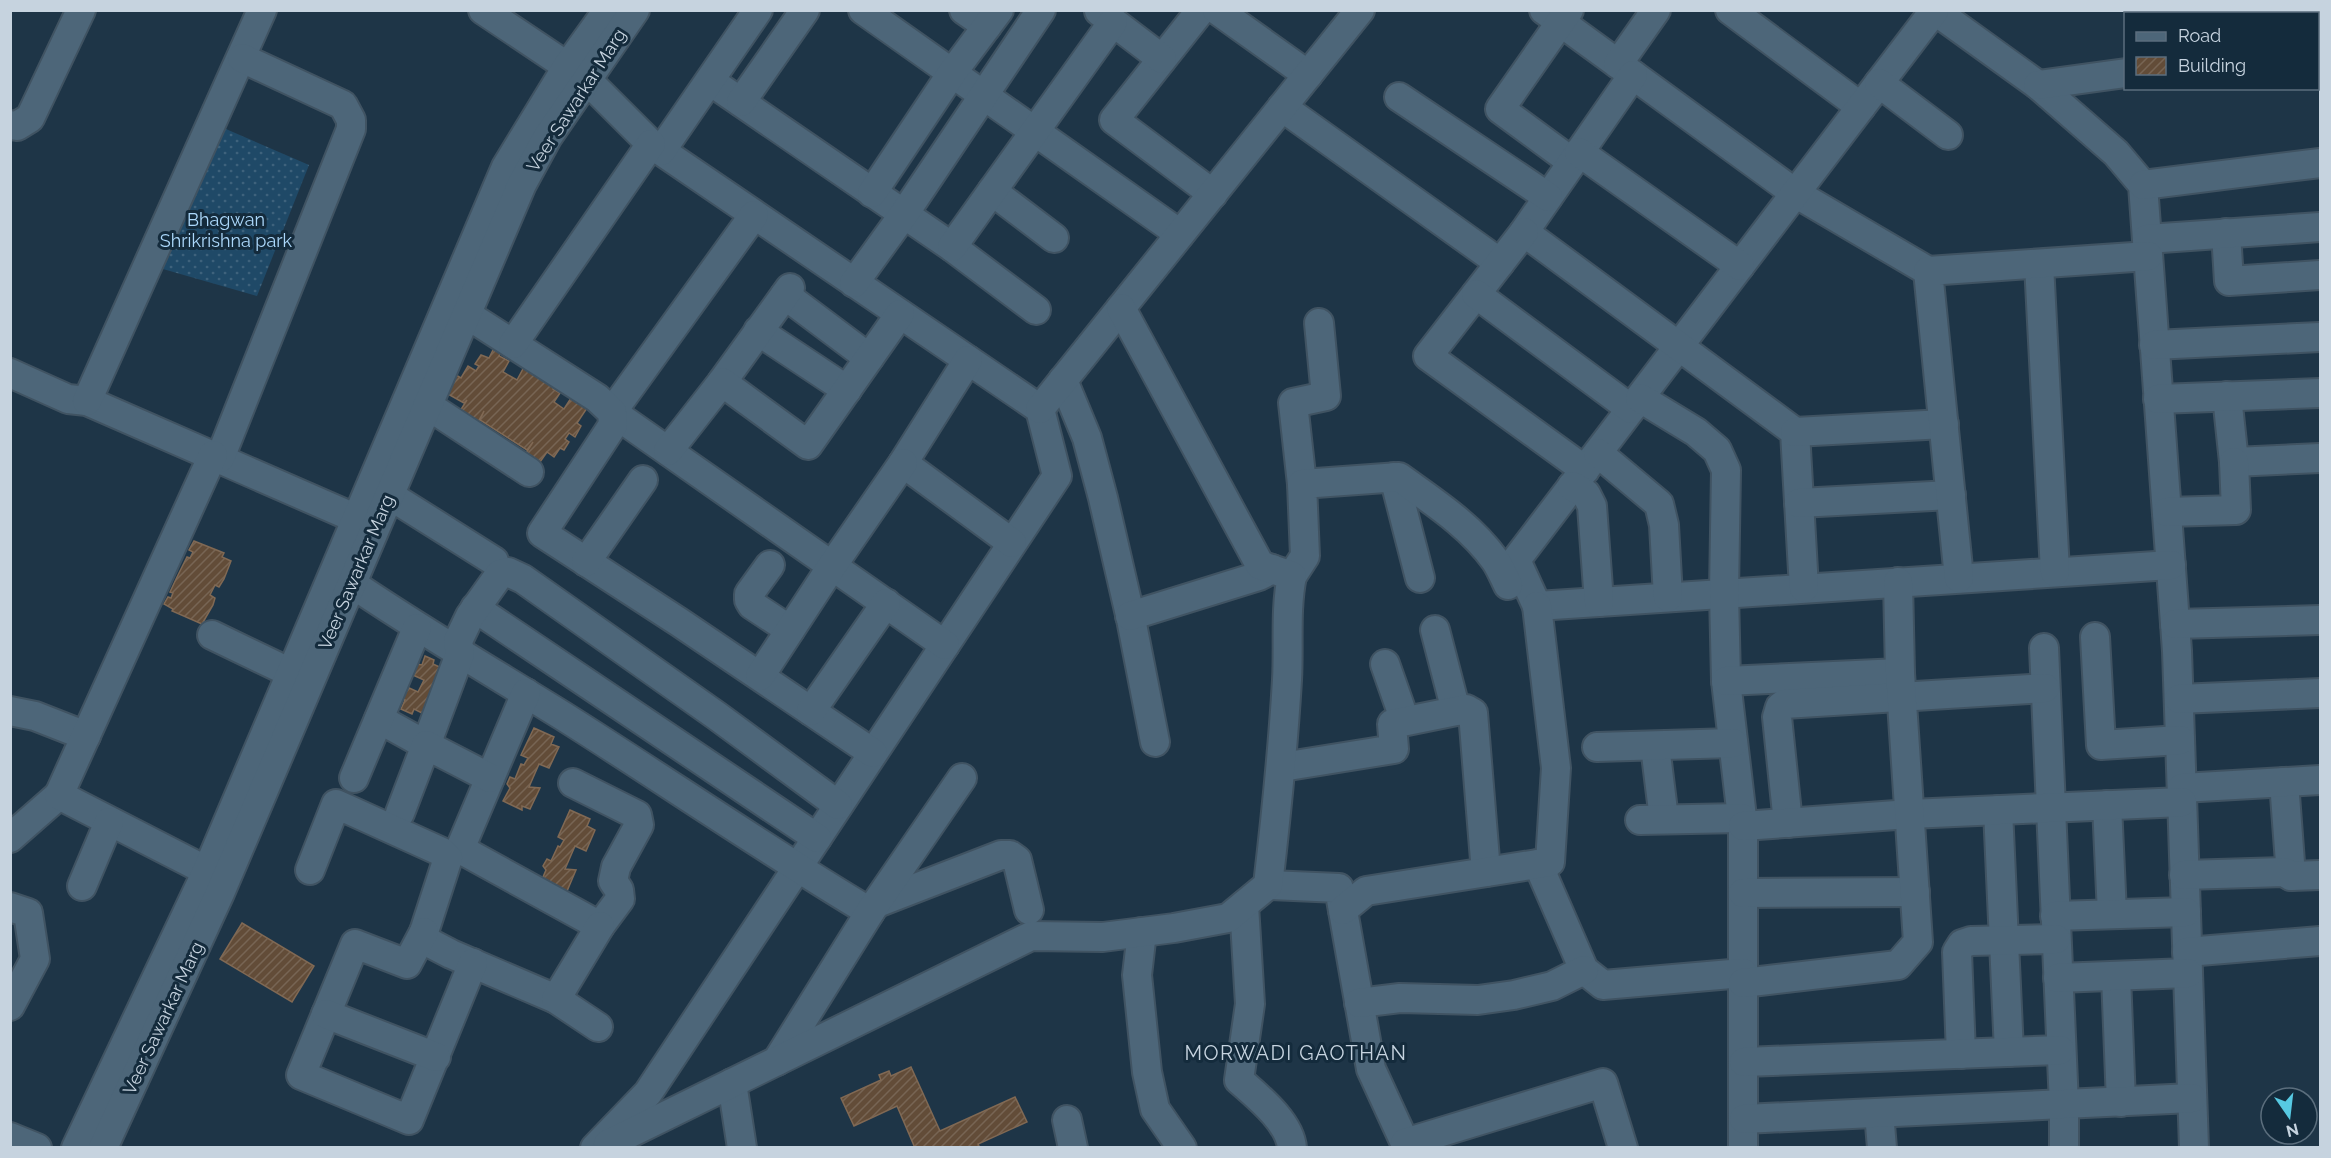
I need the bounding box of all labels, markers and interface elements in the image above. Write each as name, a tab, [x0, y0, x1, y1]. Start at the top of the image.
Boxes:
legend	[2124, 12, 2319, 90]
street label: Veer Sawarkar Marg	[522, 25, 630, 175]
text: Road	[2178, 25, 2221, 46]
text: Building	[2178, 55, 2246, 76]
park label: Bhagwan Shrikrishna park	[160, 209, 293, 251]
street label: Veer Sawarkar Marg	[314, 491, 398, 653]
street label: Veer Sawarkar Marg	[118, 938, 208, 1098]
district label: MORWADI GAOTHAN	[1184, 1041, 1408, 1065]
north arrow	[2259, 1086, 2319, 1146]
text: N	[2284, 1119, 2301, 1141]

